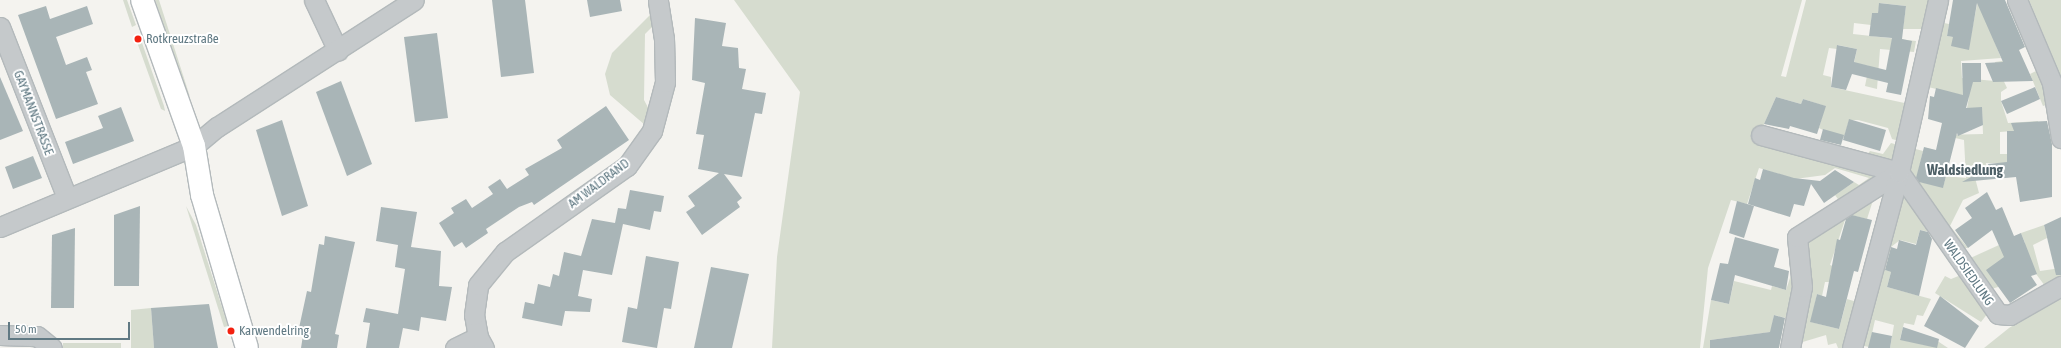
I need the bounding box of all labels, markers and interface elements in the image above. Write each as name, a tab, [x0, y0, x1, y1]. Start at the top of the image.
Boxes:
place label: Rotkreuzstraße	[146, 31, 219, 47]
marker: Rotkreuzstraße	[133, 34, 143, 44]
street label: GAYMANNSTRASSE	[10, 69, 56, 157]
street label: AM WALDRAND	[565, 156, 633, 212]
district label: Waldsiedlung	[1927, 161, 2003, 179]
street label: WALDSIEDLUNG	[1940, 237, 1996, 309]
scale bar	[10, 314, 132, 340]
text: 50 m	[15, 322, 37, 336]
place label: Karwendelring	[239, 323, 309, 339]
marker: Karwendelring	[226, 326, 236, 336]

